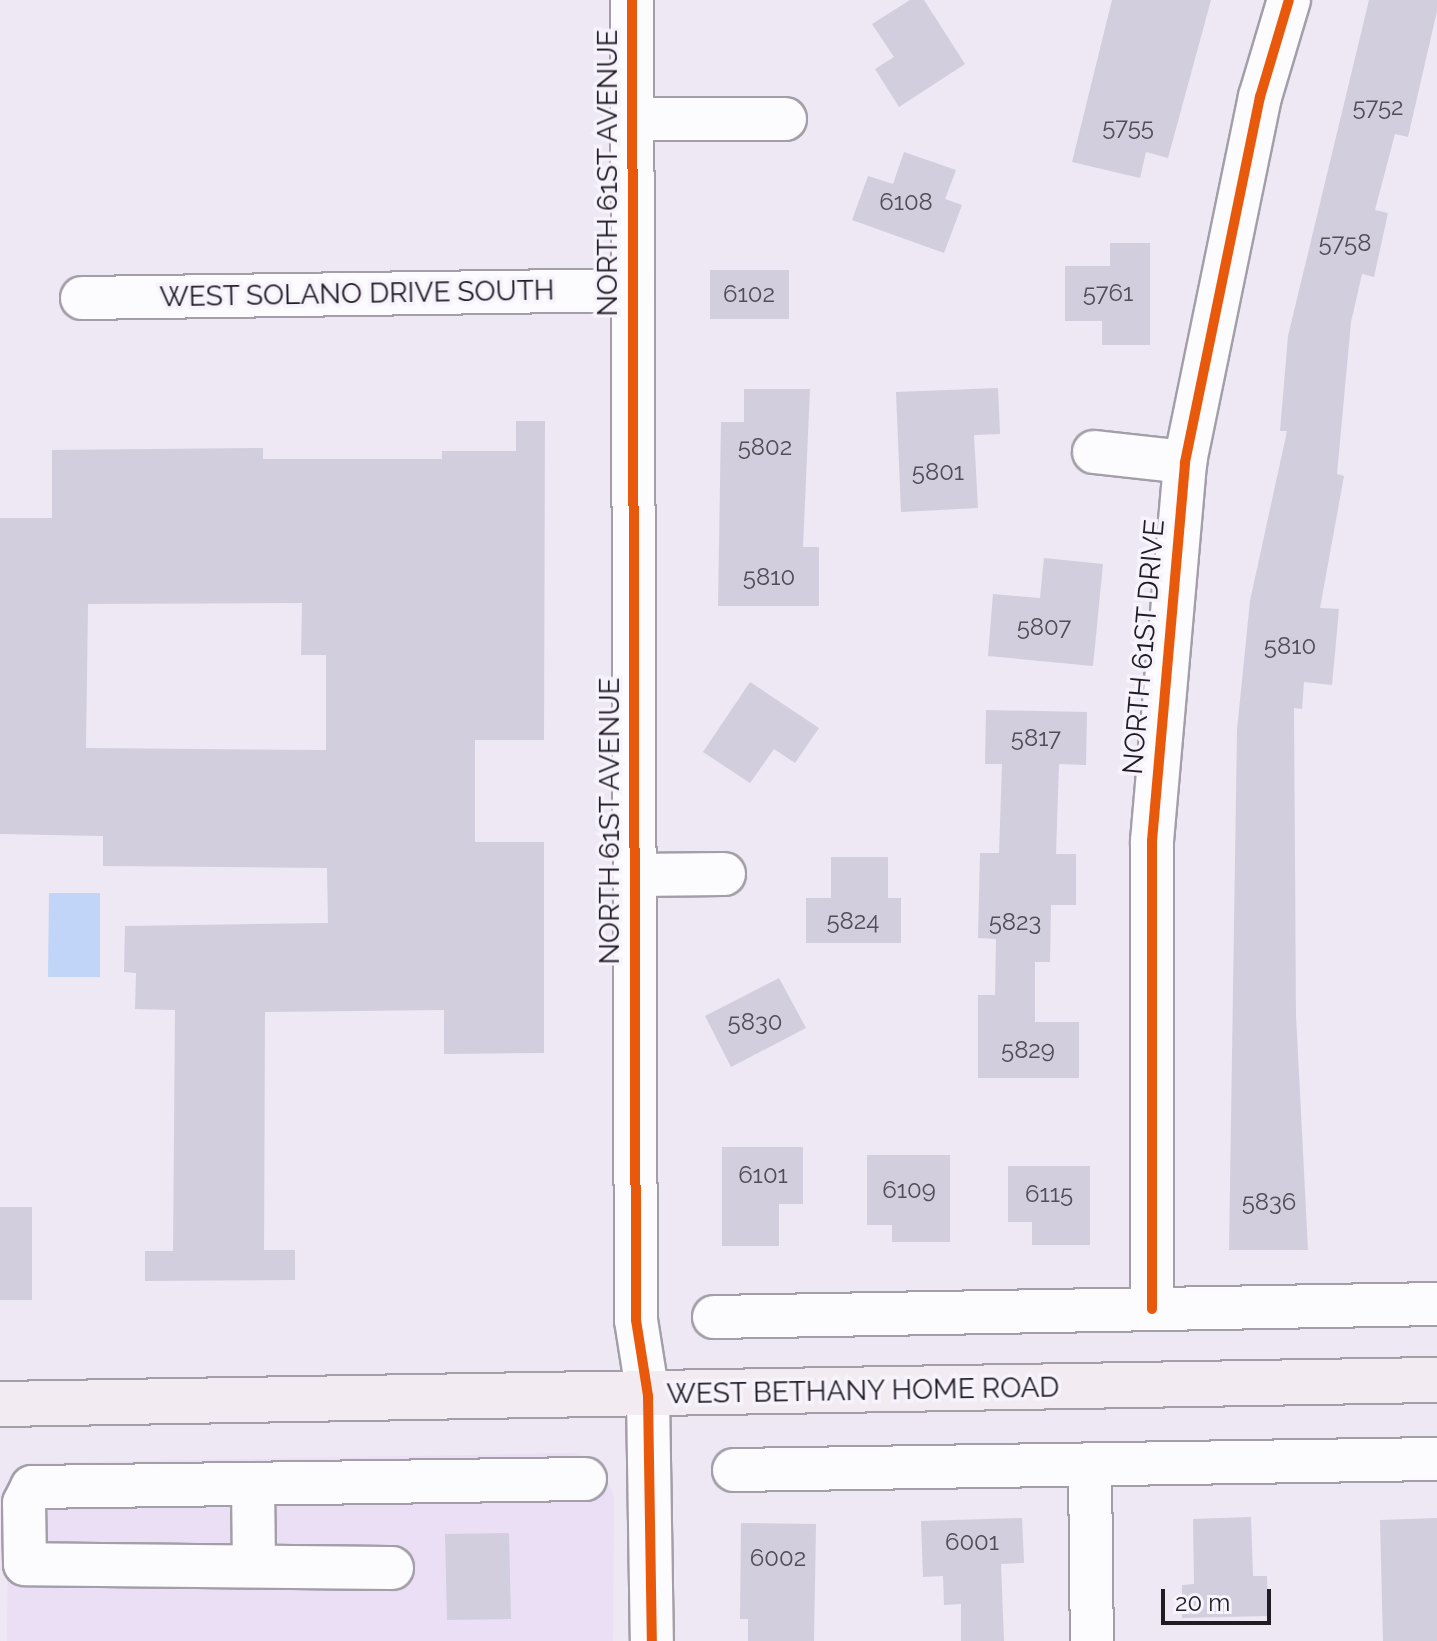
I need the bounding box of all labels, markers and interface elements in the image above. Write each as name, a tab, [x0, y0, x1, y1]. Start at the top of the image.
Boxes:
street label: NORTH 61ST AVENUE	[591, 29, 625, 317]
house number: 5752	[1352, 93, 1404, 121]
house number: 5755	[1102, 113, 1154, 141]
house number: 6108	[879, 188, 933, 216]
house number: 5758	[1319, 229, 1371, 257]
street label: WEST SOLANO DRIVE SOUTH	[159, 274, 555, 314]
house number: 5761	[1083, 279, 1133, 307]
house number: 6102	[723, 280, 775, 308]
house number: 5802	[738, 433, 792, 461]
house number: 5801	[912, 458, 964, 486]
street label: NORTH 61ST DRIVE	[1116, 518, 1172, 776]
house number: 5810	[743, 563, 795, 591]
house number: 5807	[1017, 613, 1071, 641]
house number: 5810	[1264, 632, 1316, 660]
street label: NORTH 61ST AVENUE	[593, 677, 627, 965]
house number: 5817	[1011, 724, 1061, 752]
house number: 5824	[827, 907, 879, 935]
house number: 5823	[989, 908, 1041, 936]
house number: 5830	[728, 1008, 782, 1036]
house number: 5829	[1001, 1036, 1055, 1064]
house number: 6101	[738, 1161, 788, 1189]
house number: 6109	[882, 1176, 936, 1204]
house number: 6115	[1025, 1180, 1073, 1208]
house number: 5836	[1242, 1188, 1296, 1216]
street label: WEST BETHANY HOME ROAD	[665, 1371, 1061, 1411]
house number: 6001	[945, 1528, 999, 1556]
house number: 6002	[750, 1544, 806, 1572]
scale bar	[1165, 1573, 1275, 1623]
text: 20 m	[1175, 1588, 1230, 1617]

